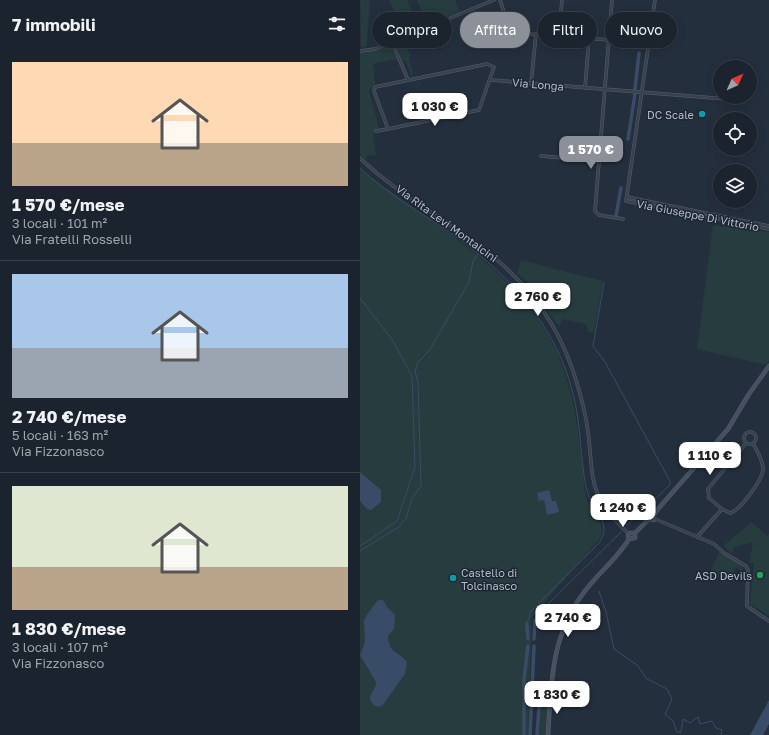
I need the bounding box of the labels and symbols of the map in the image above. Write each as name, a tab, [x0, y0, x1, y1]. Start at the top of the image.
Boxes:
north arrow	[713, 60, 757, 104]
street label: Via Longa	[512, 75, 564, 93]
pin: 1 030 €	[398, 93, 472, 127]
place label: DC Scale	[647, 108, 694, 121]
marker: DC Scale	[697, 109, 707, 119]
pin: 1 570 €	[554, 136, 628, 170]
street label: Via Rita Levi Montalcini	[394, 182, 500, 264]
street label: Via Giuseppe Di Vittorio	[636, 197, 761, 233]
pin: 2 760 €	[501, 283, 575, 317]
pin: 1 110 €	[673, 442, 747, 476]
pin: 1 240 €	[586, 494, 660, 528]
place label: Castello di Tolcinasco	[461, 566, 518, 592]
place label: ASD Devils	[695, 569, 752, 582]
marker: ASD Devils	[755, 570, 765, 580]
marker: Castello di Tolcinasco	[448, 573, 458, 583]
pin: 2 740 €	[531, 604, 605, 638]
pin: 1 830 €	[520, 681, 594, 715]

